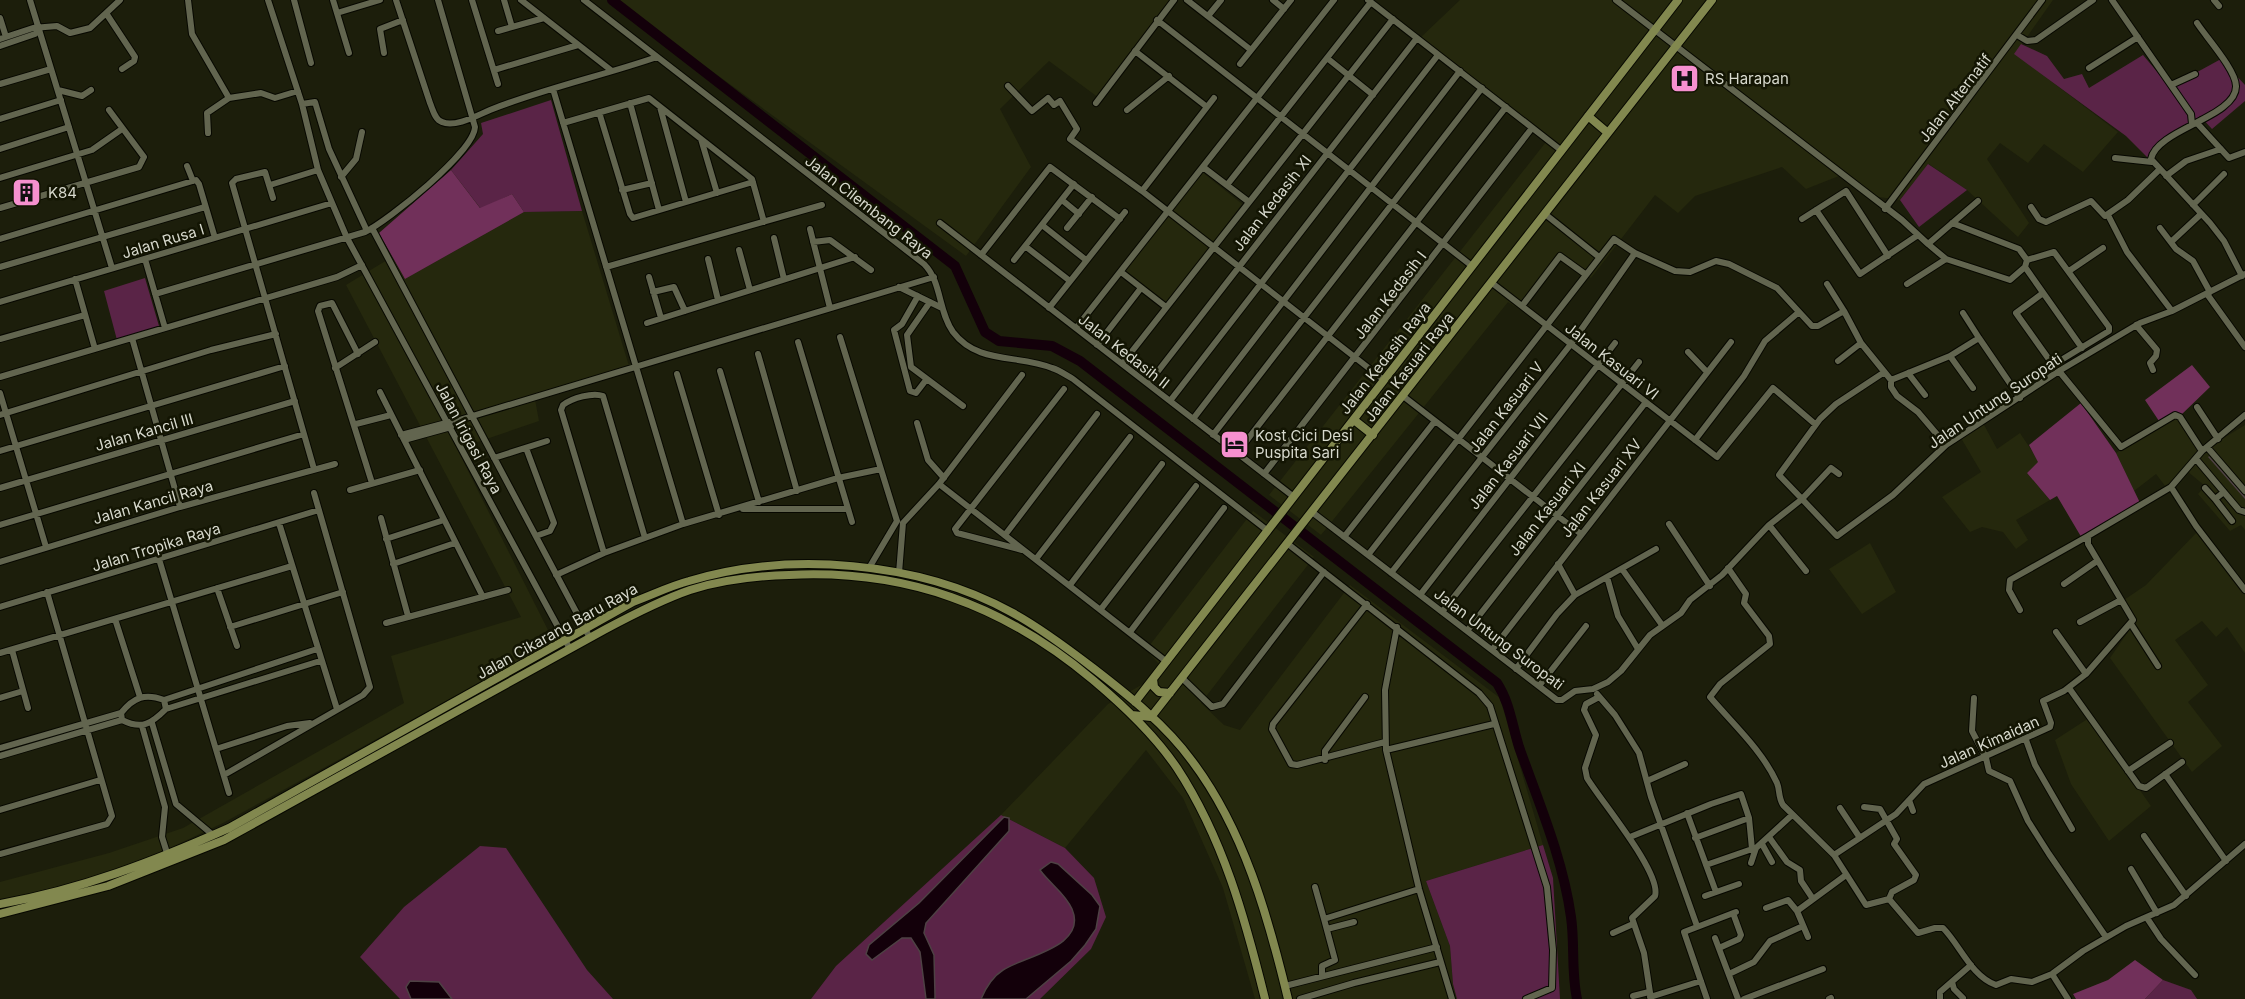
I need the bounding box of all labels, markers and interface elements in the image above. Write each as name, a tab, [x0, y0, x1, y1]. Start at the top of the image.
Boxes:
street label: Jalan Alternatif	[1915, 50, 1996, 146]
hospital icon: RS Harapan	[1668, 62, 1700, 94]
place label: RS Harapan	[1705, 69, 1789, 88]
street label: Jalan Cilembang Raya	[801, 151, 937, 263]
street label: Jalan Kedasih XI	[1229, 151, 1315, 255]
building icon: K84	[11, 176, 43, 208]
place label: K84	[48, 183, 77, 202]
street label: Jalan Rusa I	[119, 219, 207, 263]
street label: Jalan Kedasih I	[1350, 247, 1430, 343]
street label: Jalan Kedasih Raya	[1335, 298, 1435, 418]
street label: Jalan Kasuari Raya	[1360, 308, 1458, 426]
street label: Jalan Kedasih II	[1075, 309, 1173, 393]
street label: Jalan Kasuari VI	[1561, 318, 1663, 404]
street label: Jalan Untung Suropati	[1924, 349, 2066, 453]
street label: Jalan Kasuari V	[1465, 358, 1547, 456]
street label: Jalan Irigasi Raya	[432, 379, 506, 497]
street label: Jalan Kancil III	[93, 409, 195, 455]
street label: Jalan Kasuari VII	[1464, 409, 1552, 513]
place label: Kost Cici Desi Puspita Sari	[1255, 426, 1353, 462]
hotel icon: Kost Cici Desi Puspita Sari	[1218, 428, 1250, 460]
street label: Jalan Kasuari XV	[1557, 435, 1645, 541]
street label: Jalan Kasuari XI	[1504, 458, 1590, 560]
street label: Jalan Kancil Raya	[91, 476, 215, 528]
street label: Jalan Tropika Raya	[89, 518, 223, 576]
street label: Jalan Cikarang Baru Raya	[473, 579, 641, 683]
street label: Jalan Untung Suropati	[1430, 584, 1568, 694]
street label: Jalan Kimaidan	[1936, 711, 2042, 773]

